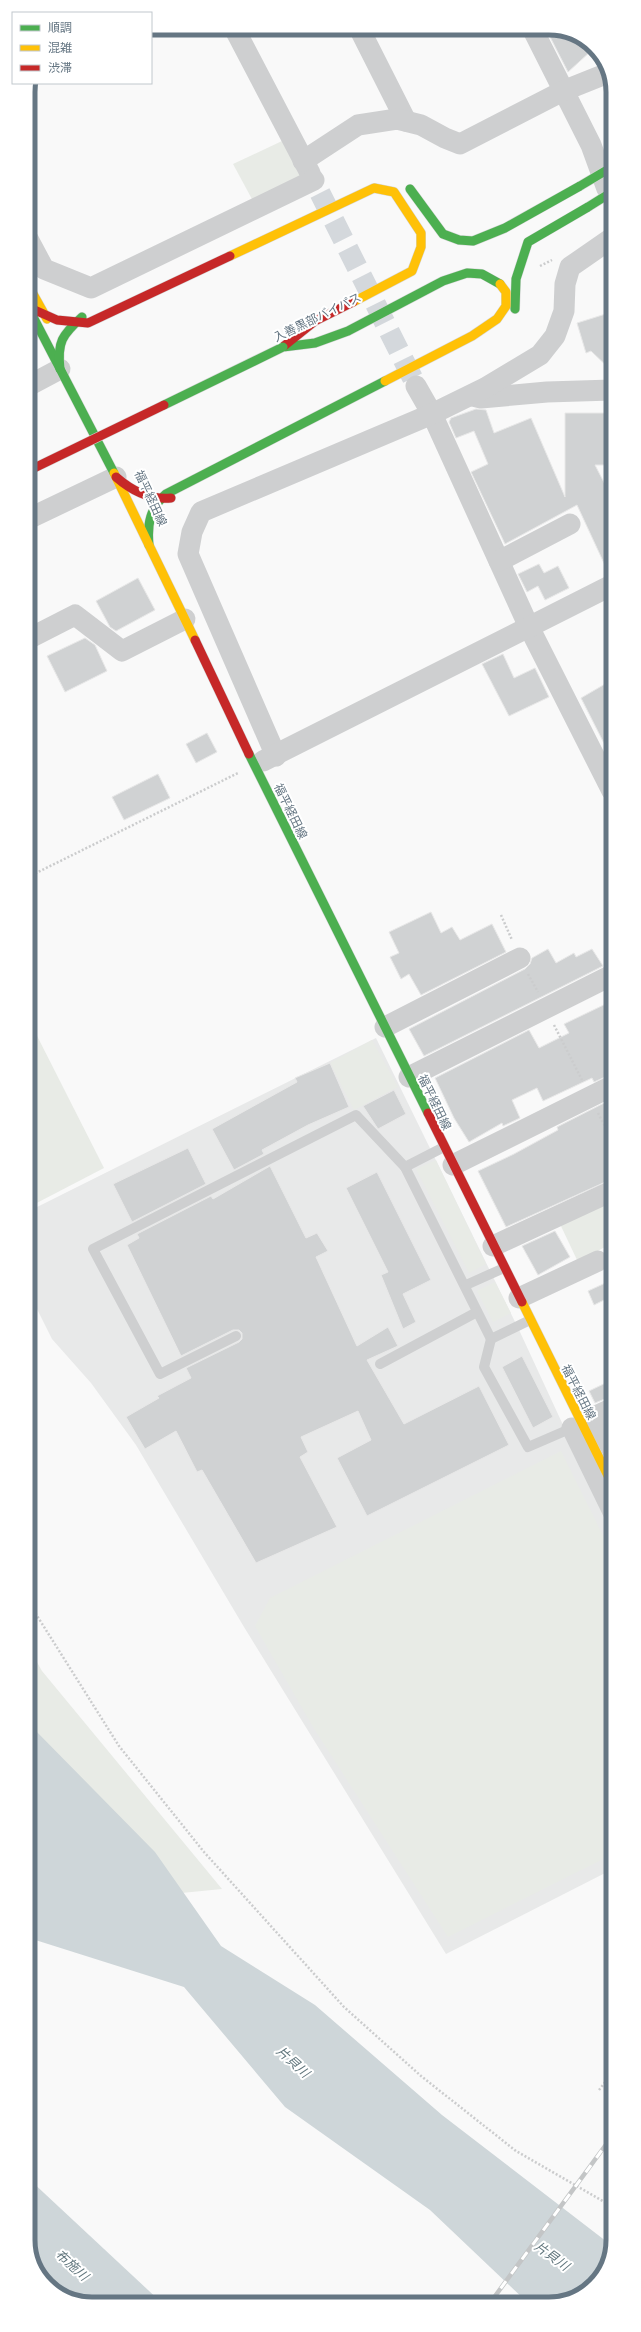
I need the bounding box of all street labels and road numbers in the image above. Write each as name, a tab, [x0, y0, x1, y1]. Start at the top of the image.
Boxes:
street label: 入善黒部バイパス	[271, 289, 363, 345]
street label: 福平経田線	[132, 468, 170, 528]
street label: 福平経田線	[271, 781, 311, 841]
street label: 福平経田線	[415, 1072, 455, 1132]
street label: 福平経田線	[559, 1362, 599, 1422]

